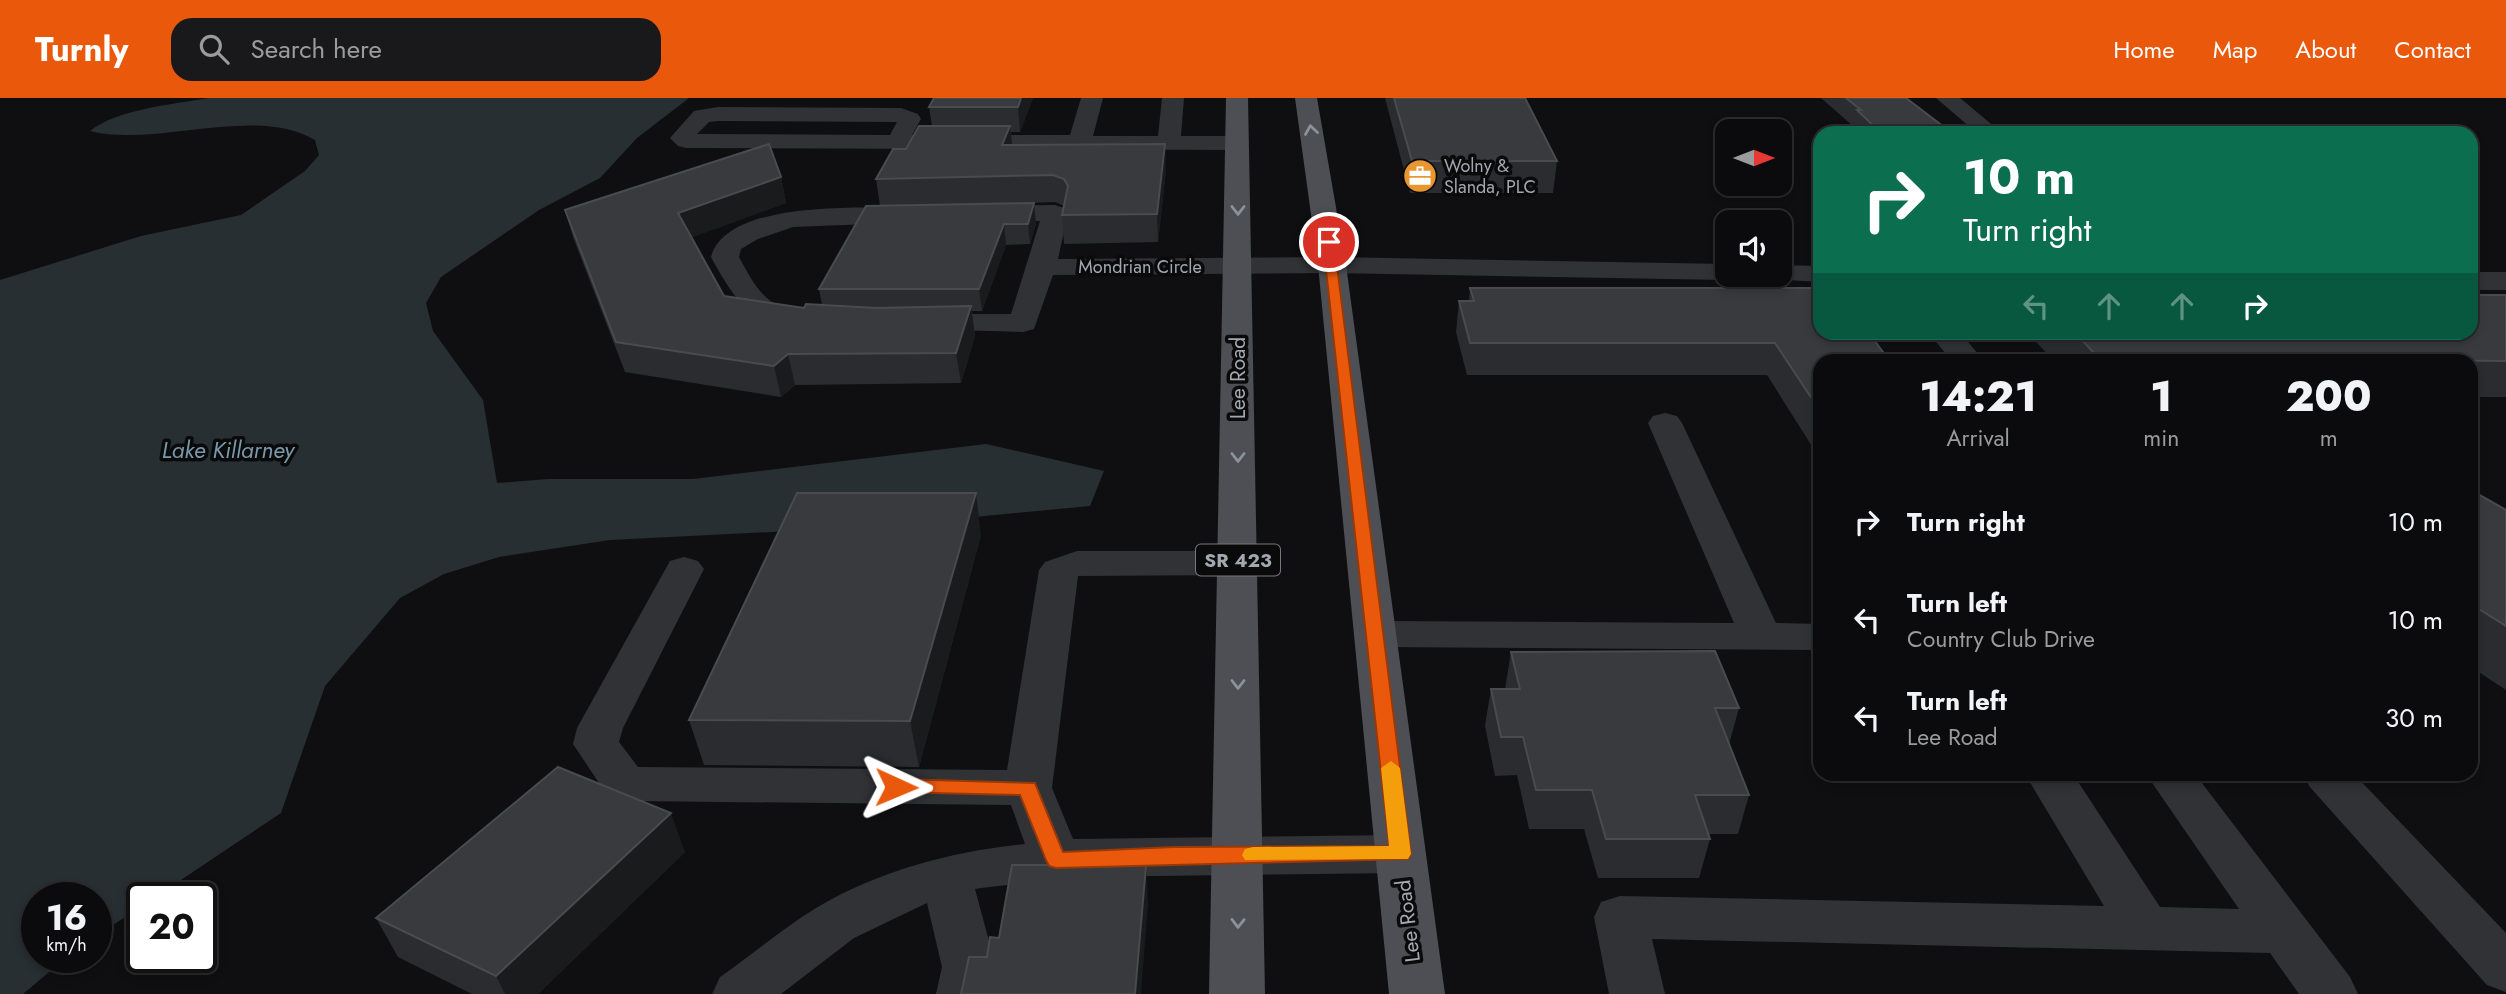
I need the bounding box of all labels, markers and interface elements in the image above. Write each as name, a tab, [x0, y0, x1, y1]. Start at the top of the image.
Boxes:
search box	[171, 18, 661, 81]
text: Turnly	[35, 26, 129, 73]
icon: search	[195, 30, 233, 68]
text: Search here	[251, 30, 382, 68]
text: Home	[2113, 32, 2175, 67]
text: Map	[2213, 32, 2257, 67]
text: About	[2295, 32, 2356, 67]
text: Contact	[2394, 32, 2471, 67]
north arrow	[1715, 119, 1792, 196]
map controls	[1715, 119, 1792, 287]
one-way arrow	[1304, 124, 1319, 135]
text: 10 m	[1963, 142, 2075, 212]
place label: Wolny & Slanda, PLC	[1444, 153, 1536, 200]
icon: right	[1848, 154, 1939, 245]
office icon: Wolny & Slanda, PLC	[1401, 157, 1439, 195]
one-way arrow	[1230, 205, 1246, 215]
text: Turn right	[1963, 207, 2092, 253]
button: sound	[1715, 210, 1792, 287]
pin	[1299, 212, 1359, 272]
icon: arrive	[1310, 223, 1348, 261]
street label: Mondrian Circle	[1078, 254, 1202, 280]
icon: left	[2017, 287, 2055, 325]
icon: ahead	[2090, 287, 2128, 325]
icon: ahead	[2163, 287, 2201, 325]
icon: right	[2236, 287, 2274, 325]
street label: Lee Road	[1223, 337, 1253, 419]
text: 14:21	[1919, 366, 2037, 427]
text: 1	[2150, 366, 2172, 427]
text: 200	[2286, 366, 2372, 427]
text: Arrival	[1946, 421, 2010, 455]
text: min	[2143, 421, 2179, 455]
text: m	[2320, 421, 2338, 455]
water label: Lake Killarney	[162, 433, 296, 467]
one-way arrow	[1230, 452, 1246, 463]
icon: right	[1848, 503, 1886, 541]
text: Turn right	[1907, 503, 2025, 541]
text: 10 m	[2388, 503, 2443, 541]
road number: SR 423	[1196, 544, 1280, 575]
text: Turn left	[1907, 584, 2007, 622]
icon: left	[1848, 601, 1886, 639]
text: 10 m	[2388, 601, 2443, 639]
text: Country Club Drive	[1907, 622, 2095, 656]
one-way arrow	[1230, 680, 1246, 690]
text: Turn left	[1907, 682, 2007, 720]
icon: left	[1848, 699, 1886, 737]
text: 30 m	[2385, 699, 2443, 737]
text: Lee Road	[1907, 720, 1998, 754]
position arrow	[859, 750, 933, 824]
street label: Lee Road	[1388, 878, 1428, 964]
speed limit sign: 20	[126, 882, 217, 973]
text: 16	[46, 893, 87, 943]
one-way arrow	[1230, 918, 1246, 929]
text: km/h	[46, 932, 87, 958]

